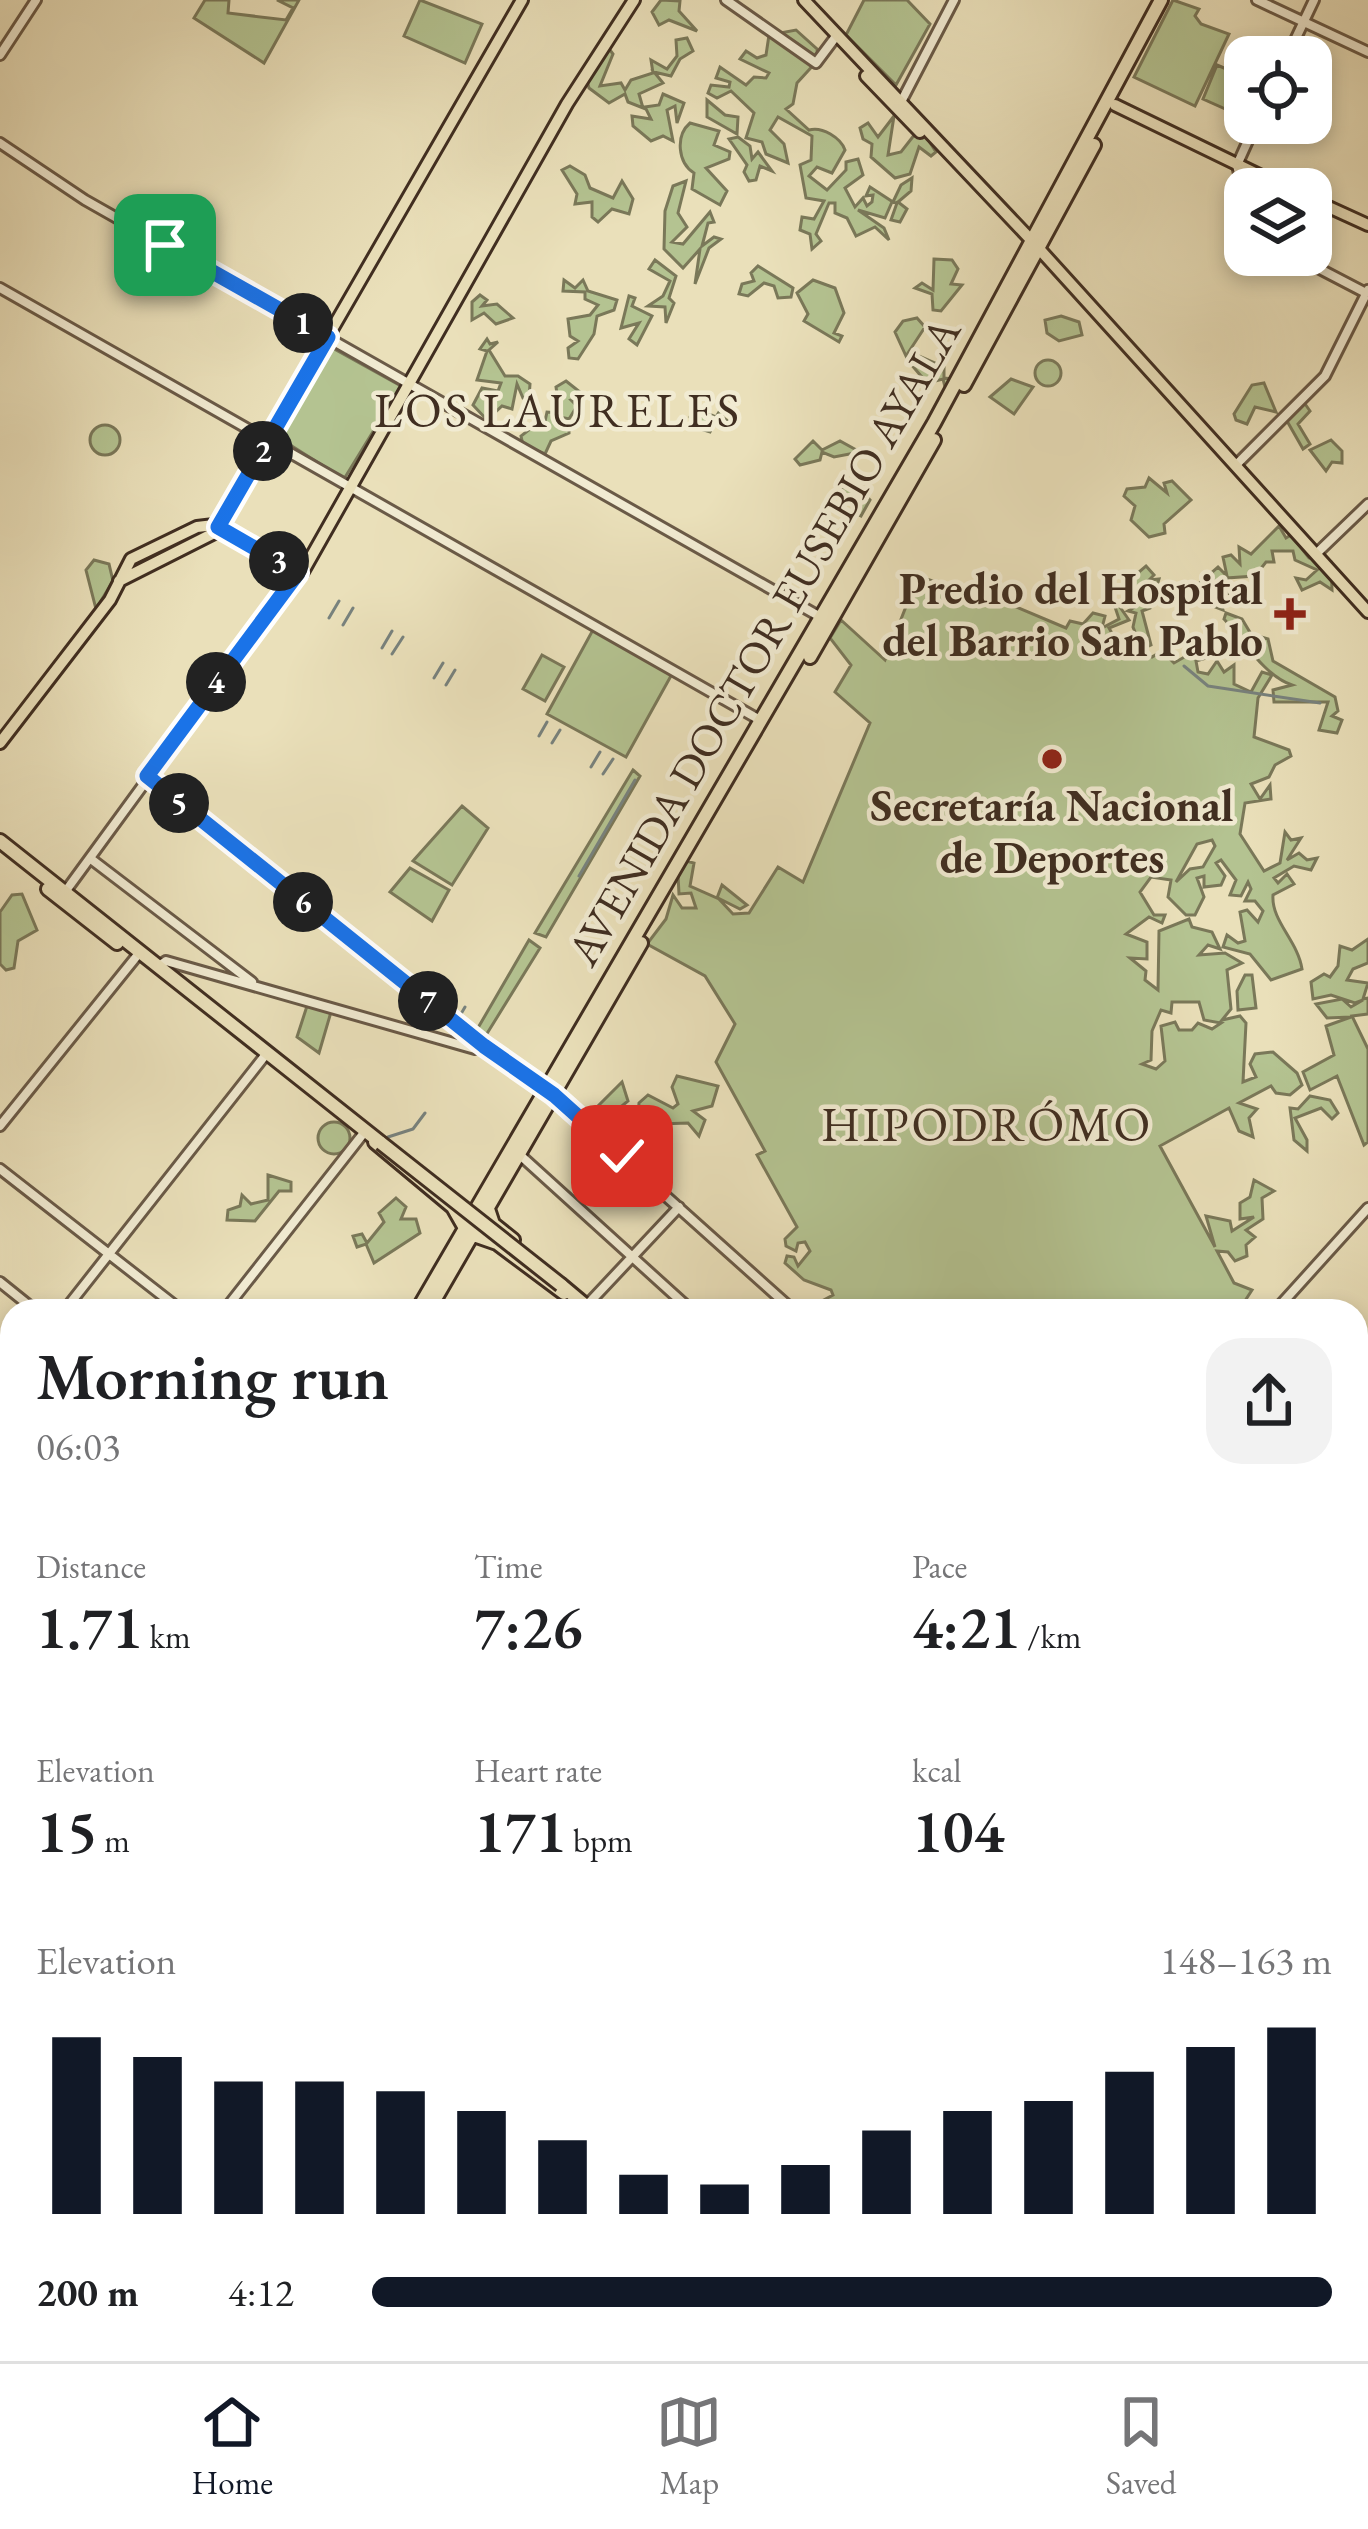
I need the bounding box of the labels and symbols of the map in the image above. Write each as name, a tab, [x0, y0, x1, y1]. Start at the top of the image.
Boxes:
pin	[114, 194, 216, 296]
pin: 1	[273, 293, 333, 353]
street label: AVENIDA DOCTOR EUSEBIO AYALA	[553, 306, 973, 976]
district label: LOS LAURELES	[374, 379, 742, 441]
pin: 2	[233, 421, 293, 481]
pin: 3	[249, 531, 309, 591]
place label: Predio del Hospital del Barrio San Pablo	[882, 559, 1263, 669]
marker: Predio del Hospital del Barrio San Pablo	[1274, 598, 1306, 630]
pin: 4	[186, 652, 246, 712]
marker: Secretaría Nacional de Deportes	[1039, 746, 1065, 772]
pin: 5	[149, 773, 209, 833]
place label: Secretaría Nacional de Deportes	[870, 776, 1234, 886]
pin: 6	[273, 872, 333, 932]
pin: 7	[398, 971, 458, 1031]
district label: HIPODRÓMO	[821, 1093, 1153, 1155]
pin	[571, 1105, 673, 1207]

